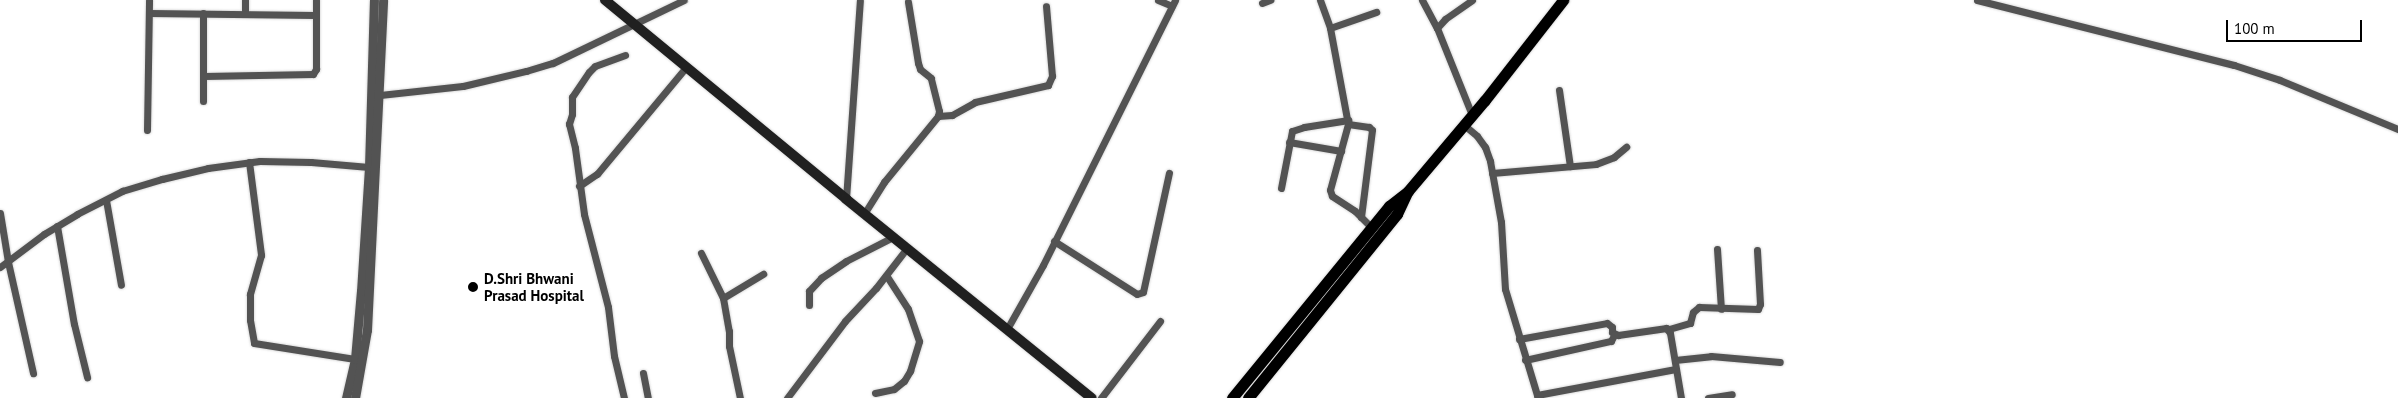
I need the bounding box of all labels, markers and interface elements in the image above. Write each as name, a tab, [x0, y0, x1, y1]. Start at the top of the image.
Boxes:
scale bar	[2228, 10, 2364, 42]
text: 100 m	[2234, 19, 2275, 38]
place label: D.Shri Bhwani Prasad Hospital	[484, 269, 584, 304]
marker: D.Shri Bhwani Prasad Hospital	[466, 280, 480, 294]

